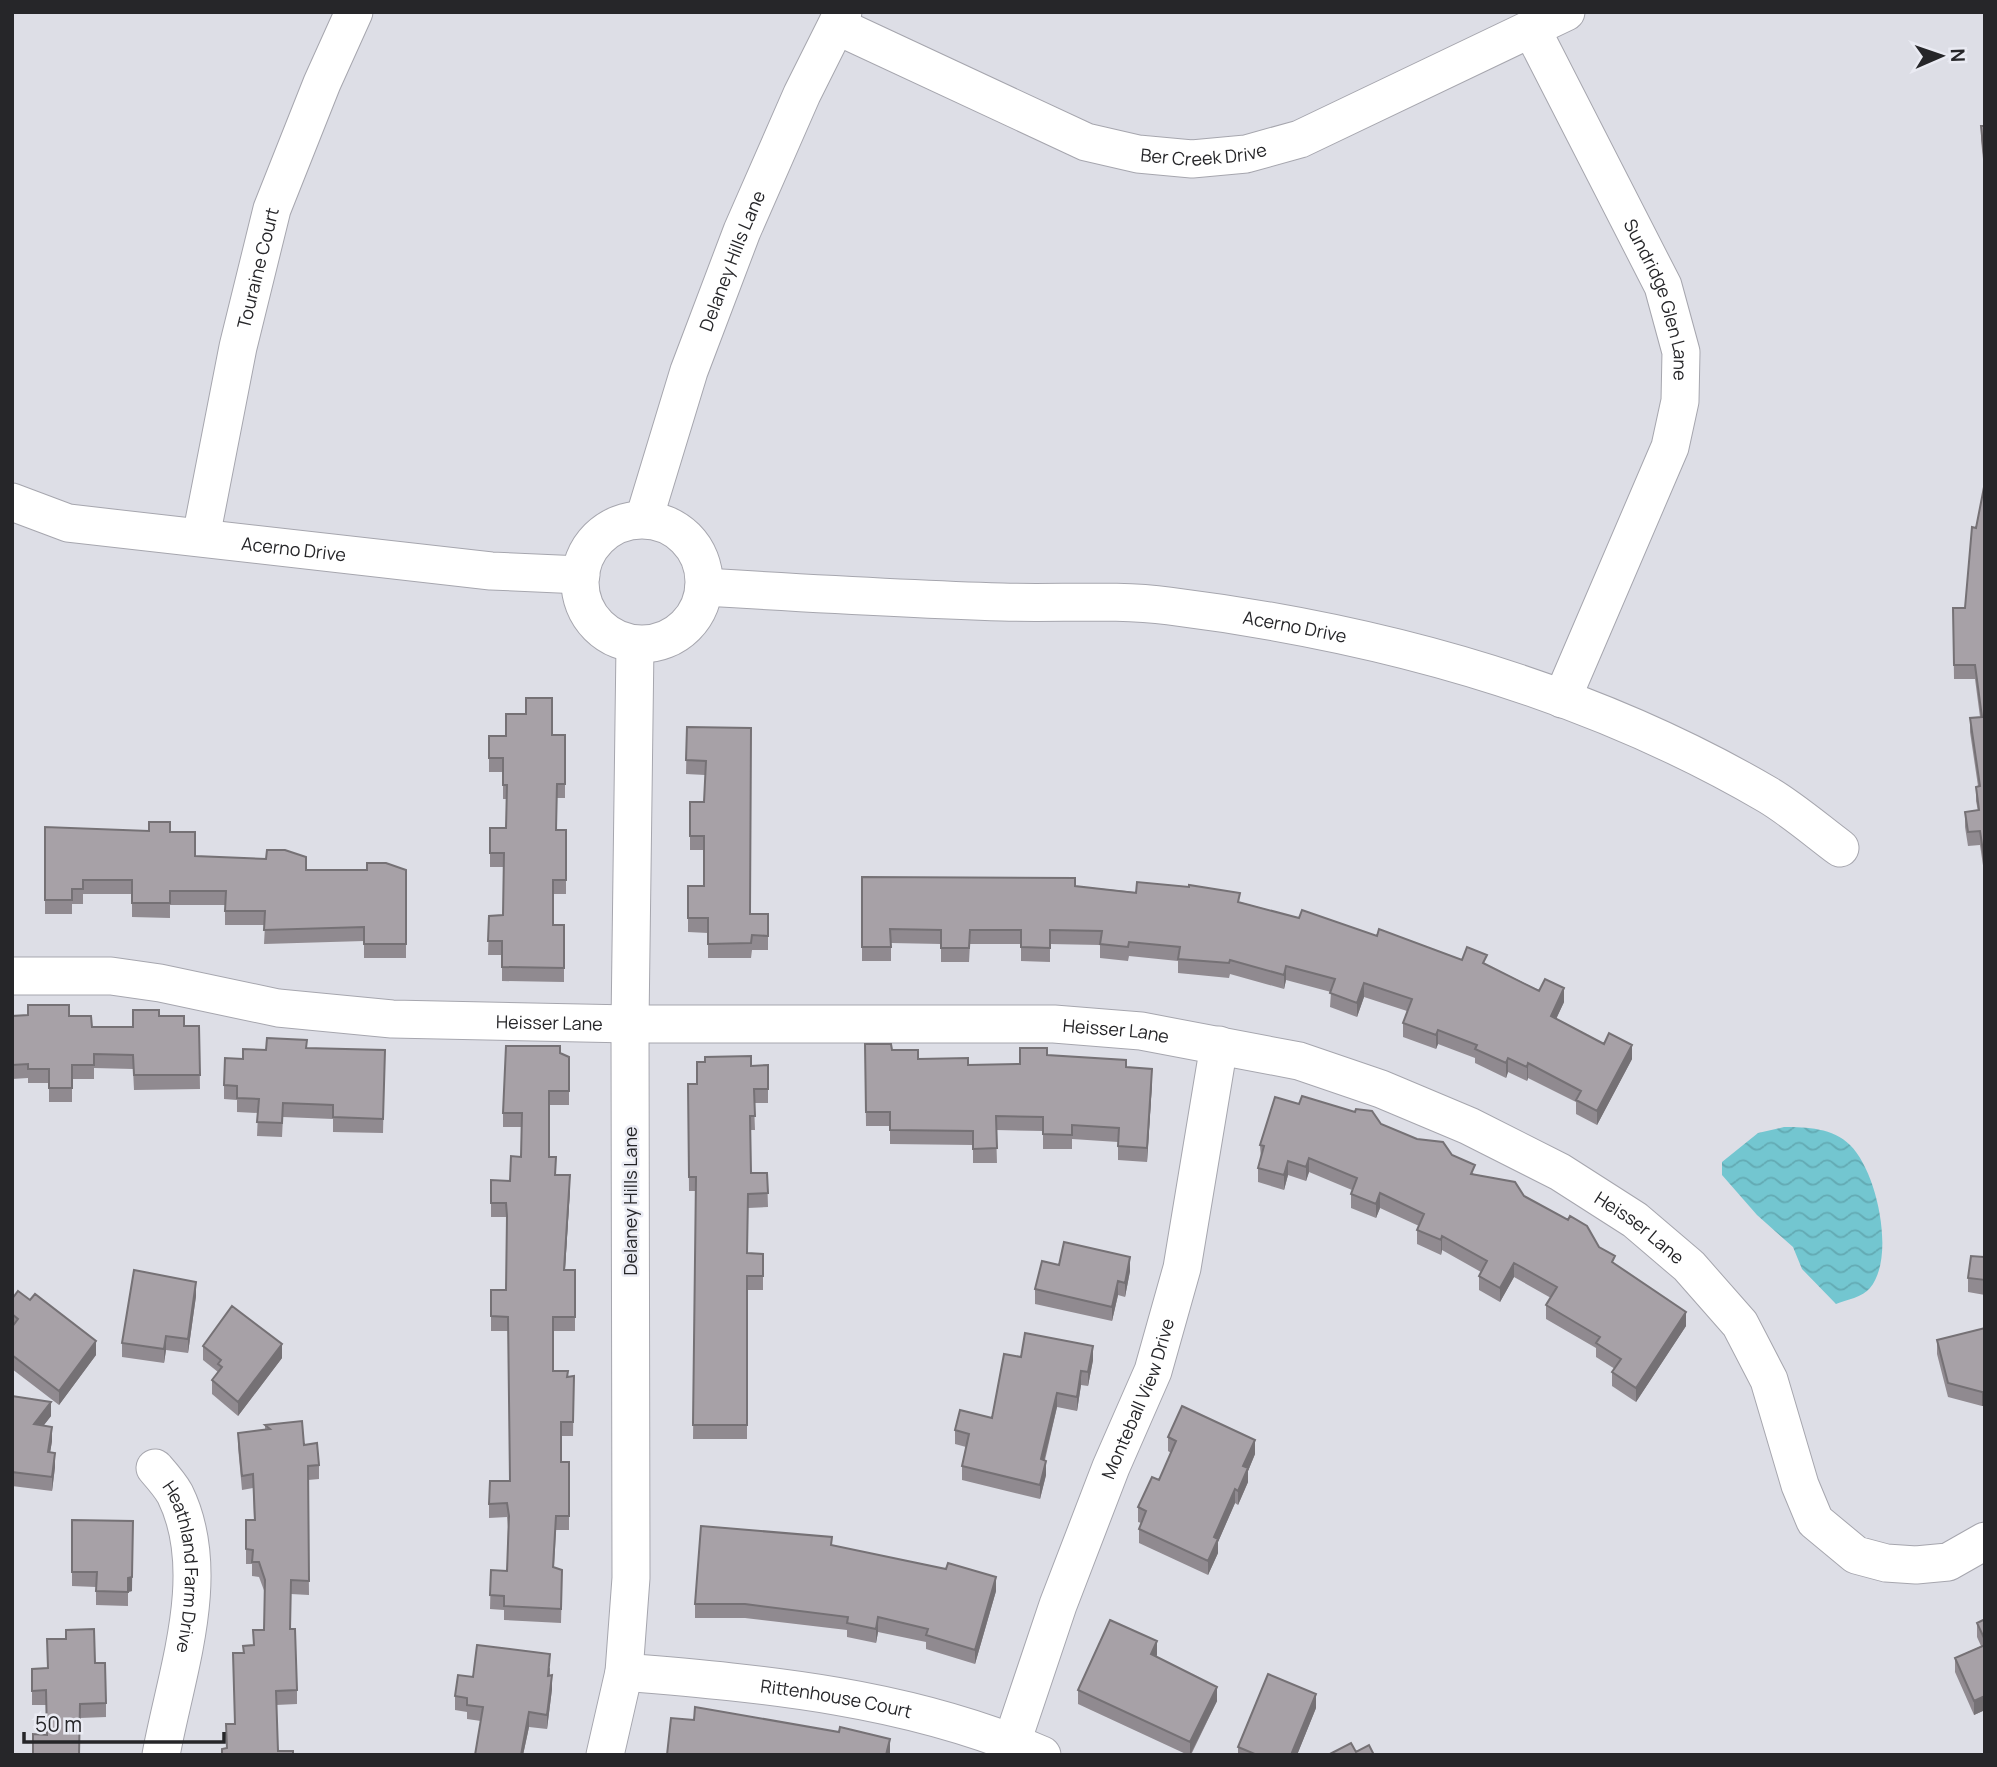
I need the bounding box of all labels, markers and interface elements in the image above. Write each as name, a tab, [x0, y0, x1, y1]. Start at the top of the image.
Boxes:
north arrow	[1906, 21, 1976, 91]
text: N	[1945, 48, 1971, 63]
street label: Ber Creek Drive	[1140, 137, 1269, 171]
street label: Delaney Hills Lane	[693, 187, 770, 334]
street label: Touraine Court	[231, 205, 284, 331]
street label: Sundridge Glen Lane	[1619, 215, 1693, 381]
street label: Acerno Drive	[240, 531, 347, 566]
street label: Acerno Drive	[1241, 605, 1349, 648]
street label: Heisser Lane	[496, 1009, 603, 1035]
street label: Heisser Lane	[1062, 1013, 1171, 1048]
street label: Delaney Hills Lane	[618, 1126, 642, 1276]
street label: Heisser Lane	[1590, 1185, 1690, 1269]
street label: Monteball View Drive	[1096, 1315, 1179, 1482]
street label: Heathland Farm Drive	[158, 1476, 204, 1655]
street label: Rittenhouse Court	[759, 1673, 915, 1723]
scale bar	[24, 1700, 224, 1744]
text: 50 m	[35, 1710, 82, 1738]

